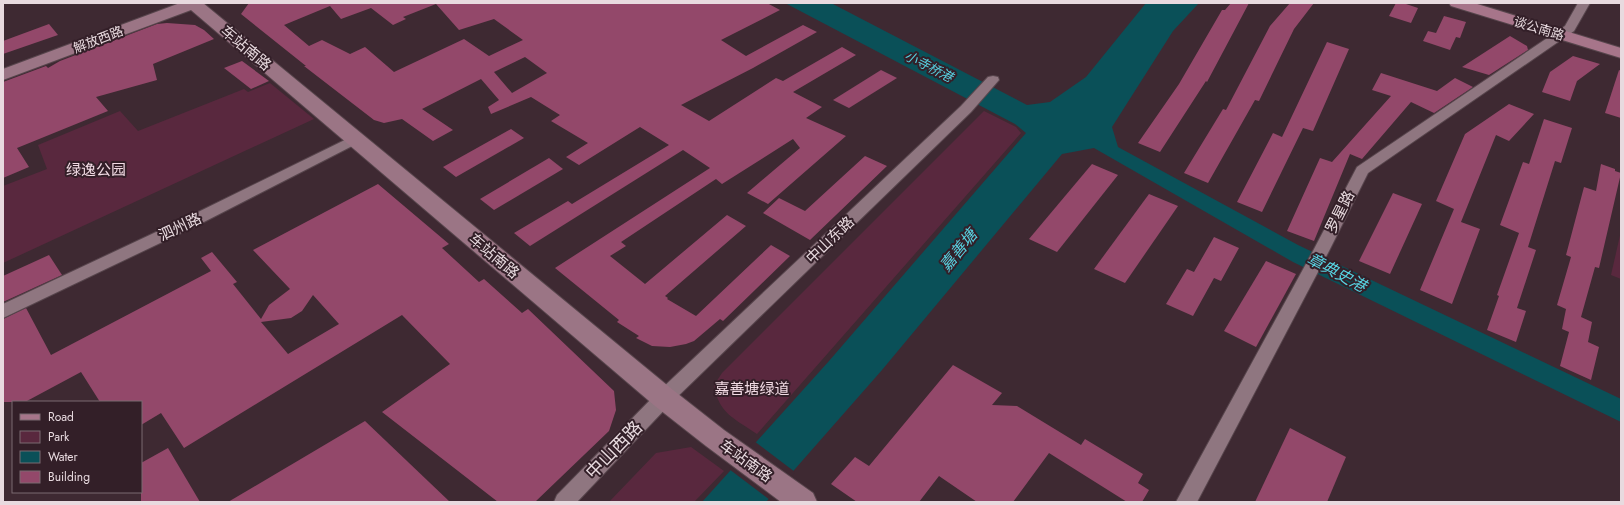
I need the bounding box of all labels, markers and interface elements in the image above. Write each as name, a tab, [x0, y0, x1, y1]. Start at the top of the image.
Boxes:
street label: 谈公南路	[1511, 12, 1567, 45]
street label: 车站南路	[216, 20, 276, 76]
street label: 解放西路	[70, 21, 126, 58]
water label: 小寺桥港	[901, 46, 958, 88]
park label: 绿逸公园	[66, 159, 126, 181]
street label: 罗星路	[1320, 187, 1360, 237]
street label: 泗州路	[155, 208, 205, 246]
street label: 中山东路	[801, 211, 859, 269]
water label: 嘉善塘	[934, 222, 984, 276]
street label: 车站南路	[464, 228, 524, 284]
water label: 章典史港	[1303, 247, 1372, 299]
park label: 嘉善塘绿道	[714, 378, 790, 400]
legend	[12, 401, 142, 493]
text: Road	[48, 408, 74, 426]
street label: 中山西路	[580, 415, 648, 485]
text: Park	[48, 428, 70, 446]
street label: 车站南路	[715, 434, 777, 488]
text: Water	[48, 448, 79, 466]
text: Building	[48, 468, 90, 486]

